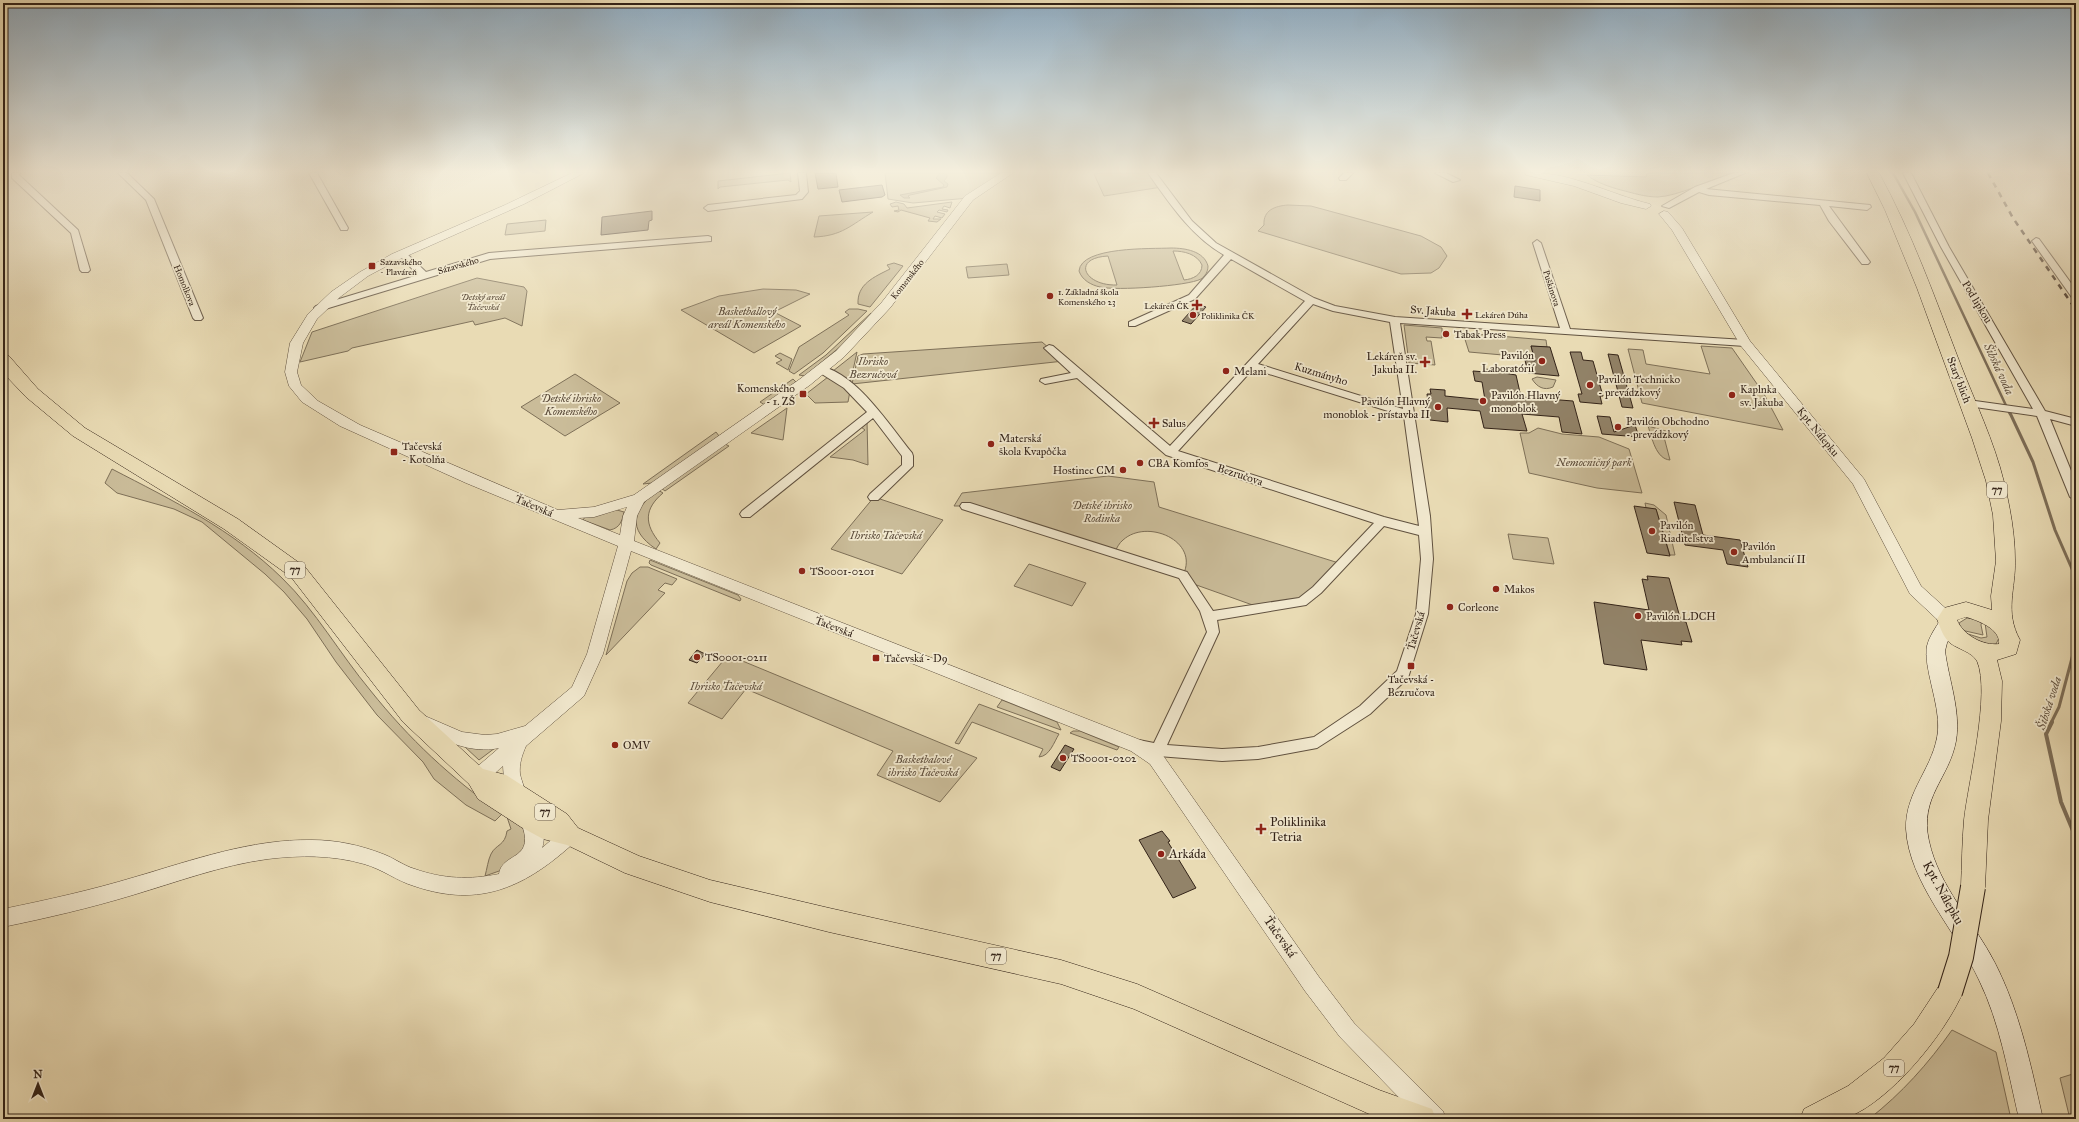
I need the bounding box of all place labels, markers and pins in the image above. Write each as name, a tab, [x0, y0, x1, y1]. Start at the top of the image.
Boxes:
place label: Sazavského - Plaváreň	[380, 256, 422, 277]
marker: Sazavského - Plaváreň	[367, 261, 377, 271]
place label: 1. Základná škola Komenského 23	[1058, 286, 1119, 307]
marker: 1. Základná škola Komenského 23	[1045, 291, 1055, 301]
place label: Lekáreň ČK	[1144, 300, 1190, 311]
marker: Lekáreň ČK	[1192, 300, 1202, 310]
marker: Lekáreň Dúha	[1462, 309, 1472, 319]
place label: Lekáreň Dúha	[1475, 309, 1528, 320]
marker: Poliklinika ČK	[1188, 310, 1198, 320]
place label: Poliklinika ČK	[1201, 310, 1255, 321]
place label: Tabak Press	[1454, 328, 1506, 341]
marker: Tabak Press	[1441, 329, 1451, 339]
place label: Pavilón Laboratórií	[1482, 349, 1535, 375]
place label: Lekáreň sv. Jakuba II.	[1366, 350, 1417, 377]
marker: Pavilón Laboratórií	[1537, 356, 1547, 366]
marker: Lekáreň sv. Jakuba II.	[1420, 357, 1430, 367]
place label: Melani	[1234, 365, 1266, 378]
marker: Melani	[1221, 366, 1231, 376]
place label: Pavilón Technicko - prevádzkový	[1598, 373, 1680, 399]
marker: Pavilón Technicko - prevádzkový	[1585, 380, 1595, 390]
place label: Komenského - 1. ZŠ	[737, 382, 795, 408]
place label: Kaplnka sv. Jakuba	[1740, 383, 1784, 410]
marker: Komenského - 1. ZŠ	[798, 389, 808, 399]
place label: Pavilón Hlavný monoblok	[1491, 389, 1561, 415]
marker: Kaplnka sv. Jakuba	[1727, 390, 1737, 400]
place label: Pavilón Hlavný monoblok - prístavba II	[1323, 395, 1431, 421]
marker: Pavilón Hlavný monoblok	[1478, 396, 1488, 406]
marker: Pavilón Hlavný monoblok - prístavba II	[1433, 402, 1443, 412]
place label: Pavilón Obchodno - prevádzkový	[1626, 415, 1709, 441]
place label: Salus	[1162, 417, 1186, 430]
marker: Salus	[1149, 418, 1159, 428]
marker: Pavilón Obchodno - prevádzkový	[1613, 422, 1623, 432]
place label: Materská škola Kvapôčka	[999, 432, 1067, 458]
marker: Materská škola Kvapôčka	[986, 439, 996, 449]
place label: Tačevská - Kotolňa	[402, 440, 446, 466]
marker: Tačevská - Kotolňa	[389, 447, 399, 457]
place label: CBA Komfos	[1148, 457, 1208, 470]
marker: CBA Komfos	[1135, 458, 1145, 468]
place label: Hostinec CM	[1053, 464, 1115, 477]
marker: Hostinec CM	[1118, 465, 1128, 475]
place label: Pavilón Riaditeľstva	[1660, 519, 1714, 545]
marker: Pavilón Riaditeľstva	[1647, 526, 1657, 536]
place label: Pavilón Ambulancií II	[1741, 540, 1806, 566]
marker: Pavilón Ambulancií II	[1729, 547, 1739, 557]
place label: TS0001-0201	[810, 565, 874, 578]
marker: TS0001-0201	[797, 566, 807, 576]
place label: Makos	[1504, 583, 1535, 596]
marker: Makos	[1491, 584, 1501, 594]
place label: Corleone	[1458, 601, 1499, 614]
marker: Corleone	[1445, 602, 1455, 612]
place label: Pavilón LDCH	[1646, 610, 1716, 623]
marker: Pavilón LDCH	[1633, 611, 1643, 621]
place label: TS0001-0211	[705, 651, 767, 664]
marker: TS0001-0211	[692, 652, 702, 662]
place label: Tačevská - D9	[884, 652, 948, 665]
marker: Tačevská - D9	[871, 653, 881, 663]
marker: Tačevská - Bezručova	[1406, 661, 1416, 671]
place label: Tačevská - Bezručova	[1387, 673, 1435, 699]
place label: OMV	[623, 739, 652, 752]
marker: OMV	[610, 740, 620, 750]
place label: TS0001-0202	[1071, 752, 1137, 765]
marker: TS0001-0202	[1058, 753, 1068, 763]
place label: Poliklinika Tetria	[1270, 814, 1327, 845]
marker: Poliklinika Tetria	[1255, 823, 1267, 835]
place label: Arkáda	[1168, 846, 1207, 862]
marker: Arkáda	[1156, 849, 1166, 859]

